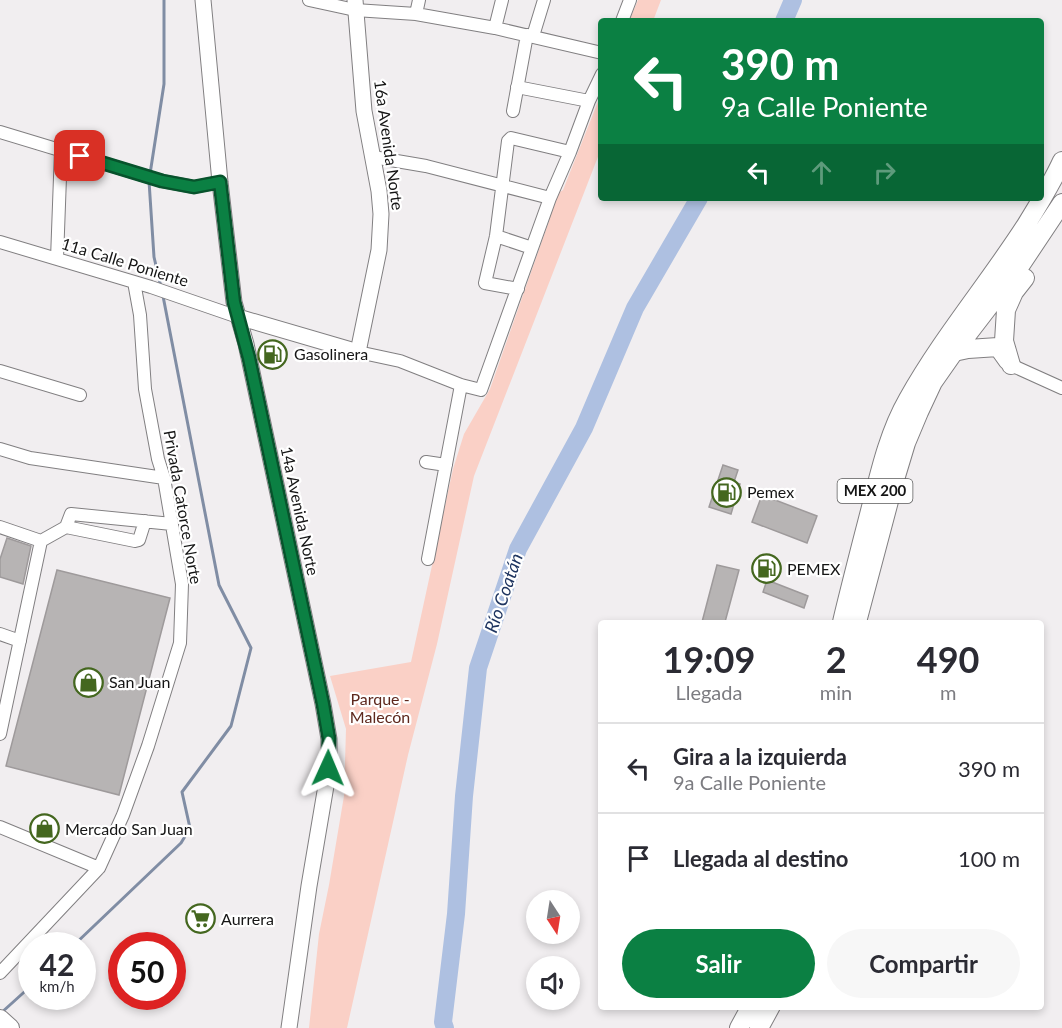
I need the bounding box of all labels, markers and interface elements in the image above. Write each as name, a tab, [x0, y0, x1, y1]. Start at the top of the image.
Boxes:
text: 390 m	[721, 39, 839, 89]
icon: left	[622, 42, 700, 120]
street label: 16a Avenida Norte	[371, 78, 408, 211]
text: 9a Calle Poniente	[721, 90, 928, 123]
pin	[54, 130, 105, 181]
icon: arrive	[63, 139, 96, 172]
icon: left	[742, 156, 775, 189]
icon: ahead	[805, 156, 838, 189]
icon: right	[868, 156, 901, 189]
street label: 11a Calle Poniente	[59, 233, 191, 290]
fuel station icon: Gasolinera	[257, 338, 289, 370]
place label: Gasolinera	[294, 344, 368, 363]
street label: Privada Catorce Norte	[161, 428, 206, 585]
street label: 14a Avenida Norte	[278, 445, 323, 577]
fuel station icon: Pemex	[710, 476, 742, 508]
road number: MEX 200	[838, 479, 912, 503]
place label: Pemex	[747, 482, 794, 501]
water label: Río Coatán	[479, 550, 527, 635]
fuel station icon: PEMEX	[750, 553, 782, 585]
place label: PEMEX	[787, 559, 841, 578]
text: 19:09	[663, 637, 755, 681]
text: 2	[826, 637, 847, 681]
text: 490	[917, 637, 979, 681]
shop icon: San Juan	[72, 666, 104, 698]
place label: San Juan	[109, 672, 170, 691]
text: Llegada	[675, 680, 742, 704]
text: min	[820, 680, 852, 704]
text: m	[940, 680, 956, 704]
park label: Parque - Malecón	[350, 689, 410, 726]
position arrow	[296, 736, 360, 800]
text: Gira a la izquierda	[673, 743, 847, 770]
icon: left	[622, 752, 655, 785]
text: 390 m	[958, 755, 1020, 782]
text: 9a Calle Poniente	[673, 770, 826, 794]
shop icon: Mercado San Juan	[28, 813, 60, 845]
place label: Mercado San Juan	[65, 819, 193, 838]
icon: arrive	[622, 842, 655, 875]
text: Llegada al destino	[673, 845, 849, 872]
text: 100 m	[958, 845, 1020, 872]
north arrow	[526, 890, 580, 944]
map controls	[526, 890, 580, 1010]
supermarket icon: Aurrera	[184, 903, 216, 935]
place label: Aurrera	[221, 909, 274, 928]
button: Salir	[622, 929, 815, 998]
button: Compartir	[827, 929, 1020, 998]
speed limit sign: 50	[108, 932, 186, 1010]
text: 42	[40, 946, 74, 982]
button: sound	[526, 956, 580, 1010]
text: km/h	[39, 977, 75, 995]

